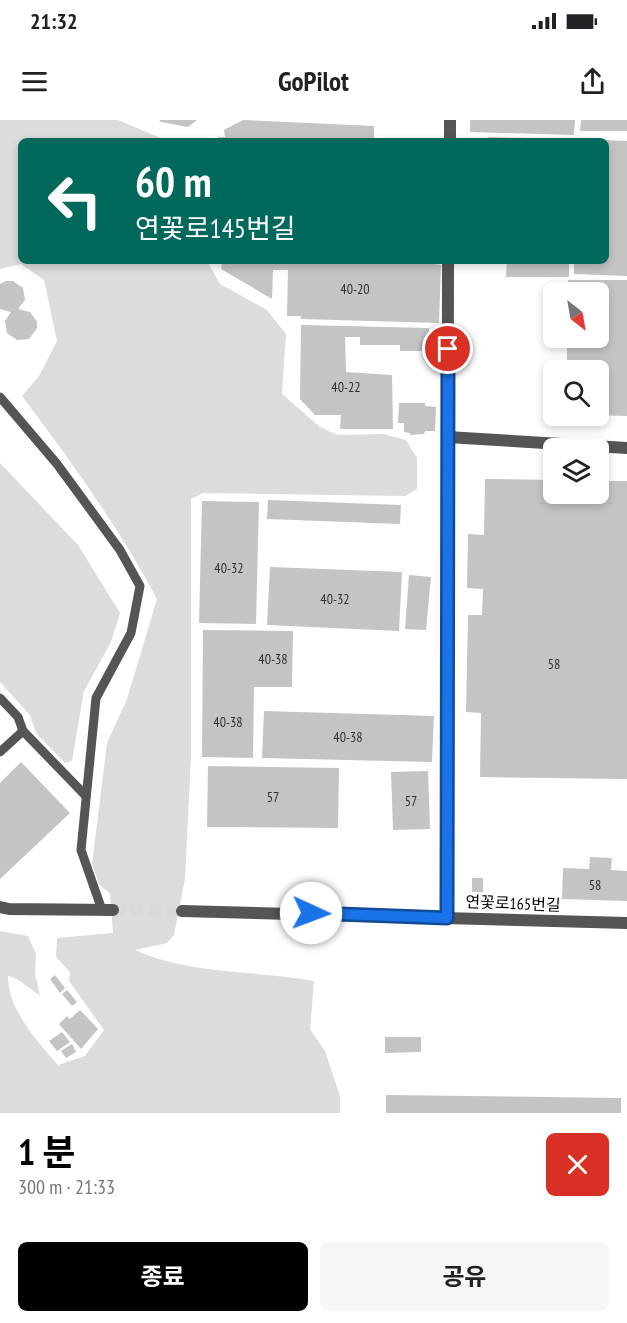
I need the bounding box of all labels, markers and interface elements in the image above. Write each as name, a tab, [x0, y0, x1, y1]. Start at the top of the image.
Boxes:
text: 21:32	[30, 7, 78, 35]
text: GoPilot	[278, 64, 349, 98]
icon: menu	[18, 65, 51, 98]
icon: share	[576, 65, 609, 98]
text: 60 m	[135, 154, 212, 209]
icon: left	[36, 162, 114, 240]
text: 연꽃로145번길	[135, 211, 296, 245]
house number: 40-20	[340, 280, 370, 298]
north arrow	[543, 282, 609, 348]
map controls	[543, 282, 609, 504]
pin	[422, 323, 473, 374]
icon: arrive	[431, 332, 464, 365]
button: search	[543, 360, 609, 426]
house number: 40-22	[331, 378, 361, 396]
button: layers	[543, 438, 609, 504]
house number: 40-32	[214, 559, 244, 577]
house number: 40-32	[320, 590, 350, 608]
house number: 40-38	[258, 650, 288, 668]
house number: 58	[548, 655, 560, 673]
house number: 40-38	[213, 713, 243, 731]
house number: 40-38	[333, 728, 363, 746]
house number: 57	[267, 788, 279, 806]
house number: 57	[405, 792, 417, 810]
house number: 58	[589, 876, 601, 894]
position arrow	[279, 881, 343, 945]
street label: 연꽃로165번길	[465, 891, 561, 915]
text: 1 분	[18, 1128, 76, 1175]
button: close	[546, 1133, 609, 1196]
text: 300 m · 21:33	[18, 1174, 115, 1200]
button: 종료	[18, 1242, 308, 1311]
button: 공유	[320, 1242, 609, 1311]

